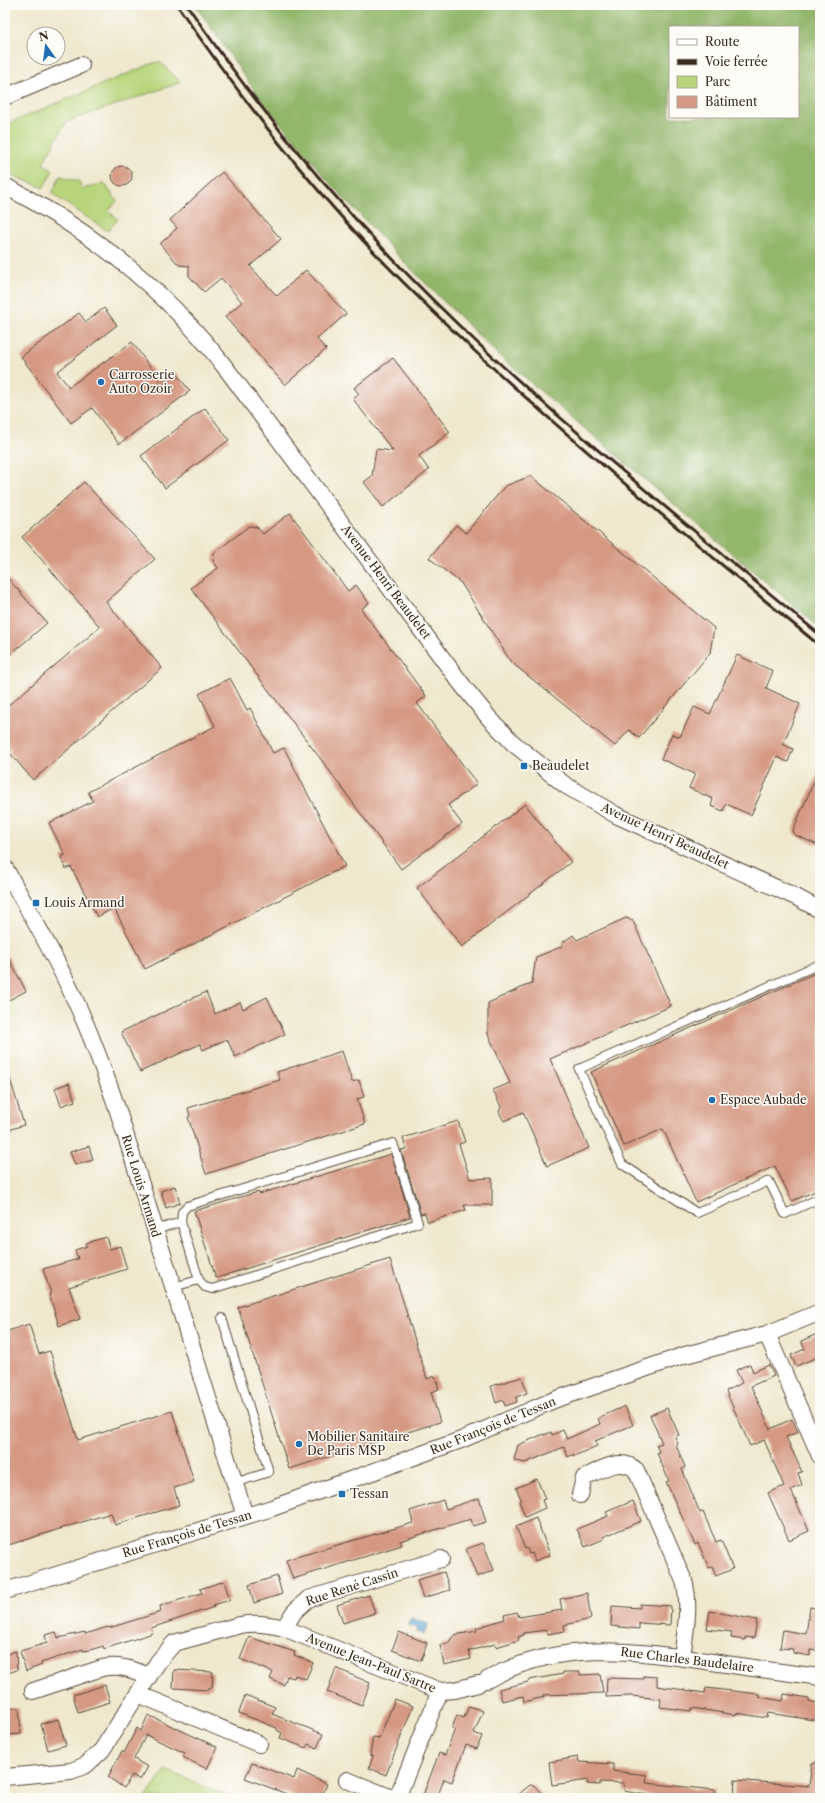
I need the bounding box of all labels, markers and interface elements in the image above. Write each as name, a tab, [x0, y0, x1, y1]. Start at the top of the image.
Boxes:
north arrow	[26, 26, 66, 66]
legend	[669, 26, 799, 118]
text: N	[37, 28, 50, 44]
text: Route	[705, 34, 740, 49]
text: Voie ferrée	[704, 54, 768, 69]
text: Parc	[705, 74, 730, 89]
text: Bâtiment	[705, 94, 758, 109]
place label: Carrosserie Auto Ozoir	[108, 367, 175, 396]
marker: Carrosserie Auto Ozoir	[96, 377, 106, 387]
street label: Avenue Henri Beaudelet	[338, 521, 435, 642]
place label: Beaudelet	[532, 758, 590, 773]
marker: Beaudelet	[519, 761, 529, 771]
street label: Avenue Henri Beaudelet	[598, 799, 732, 872]
place label: Louis Armand	[44, 895, 125, 910]
marker: Louis Armand	[31, 898, 41, 908]
place label: Espace Aubade	[720, 1092, 807, 1107]
marker: Espace Aubade	[707, 1095, 717, 1105]
street label: Rue Louis Armand	[119, 1133, 164, 1240]
street label: Rue François de Tessan	[428, 1393, 558, 1458]
place label: Mobilier Sanitaire De Paris MSP	[307, 1429, 410, 1458]
marker: Mobilier Sanitaire De Paris MSP	[294, 1439, 304, 1449]
place label: Tessan	[350, 1486, 389, 1501]
marker: Tessan	[337, 1489, 347, 1499]
street label: Rue François de Tessan	[120, 1507, 254, 1560]
street label: Rue René Cassin	[304, 1564, 400, 1609]
street label: Avenue Jean-Paul Sartre	[303, 1629, 438, 1696]
street label: Rue Charles Baudelaire	[620, 1644, 755, 1675]

